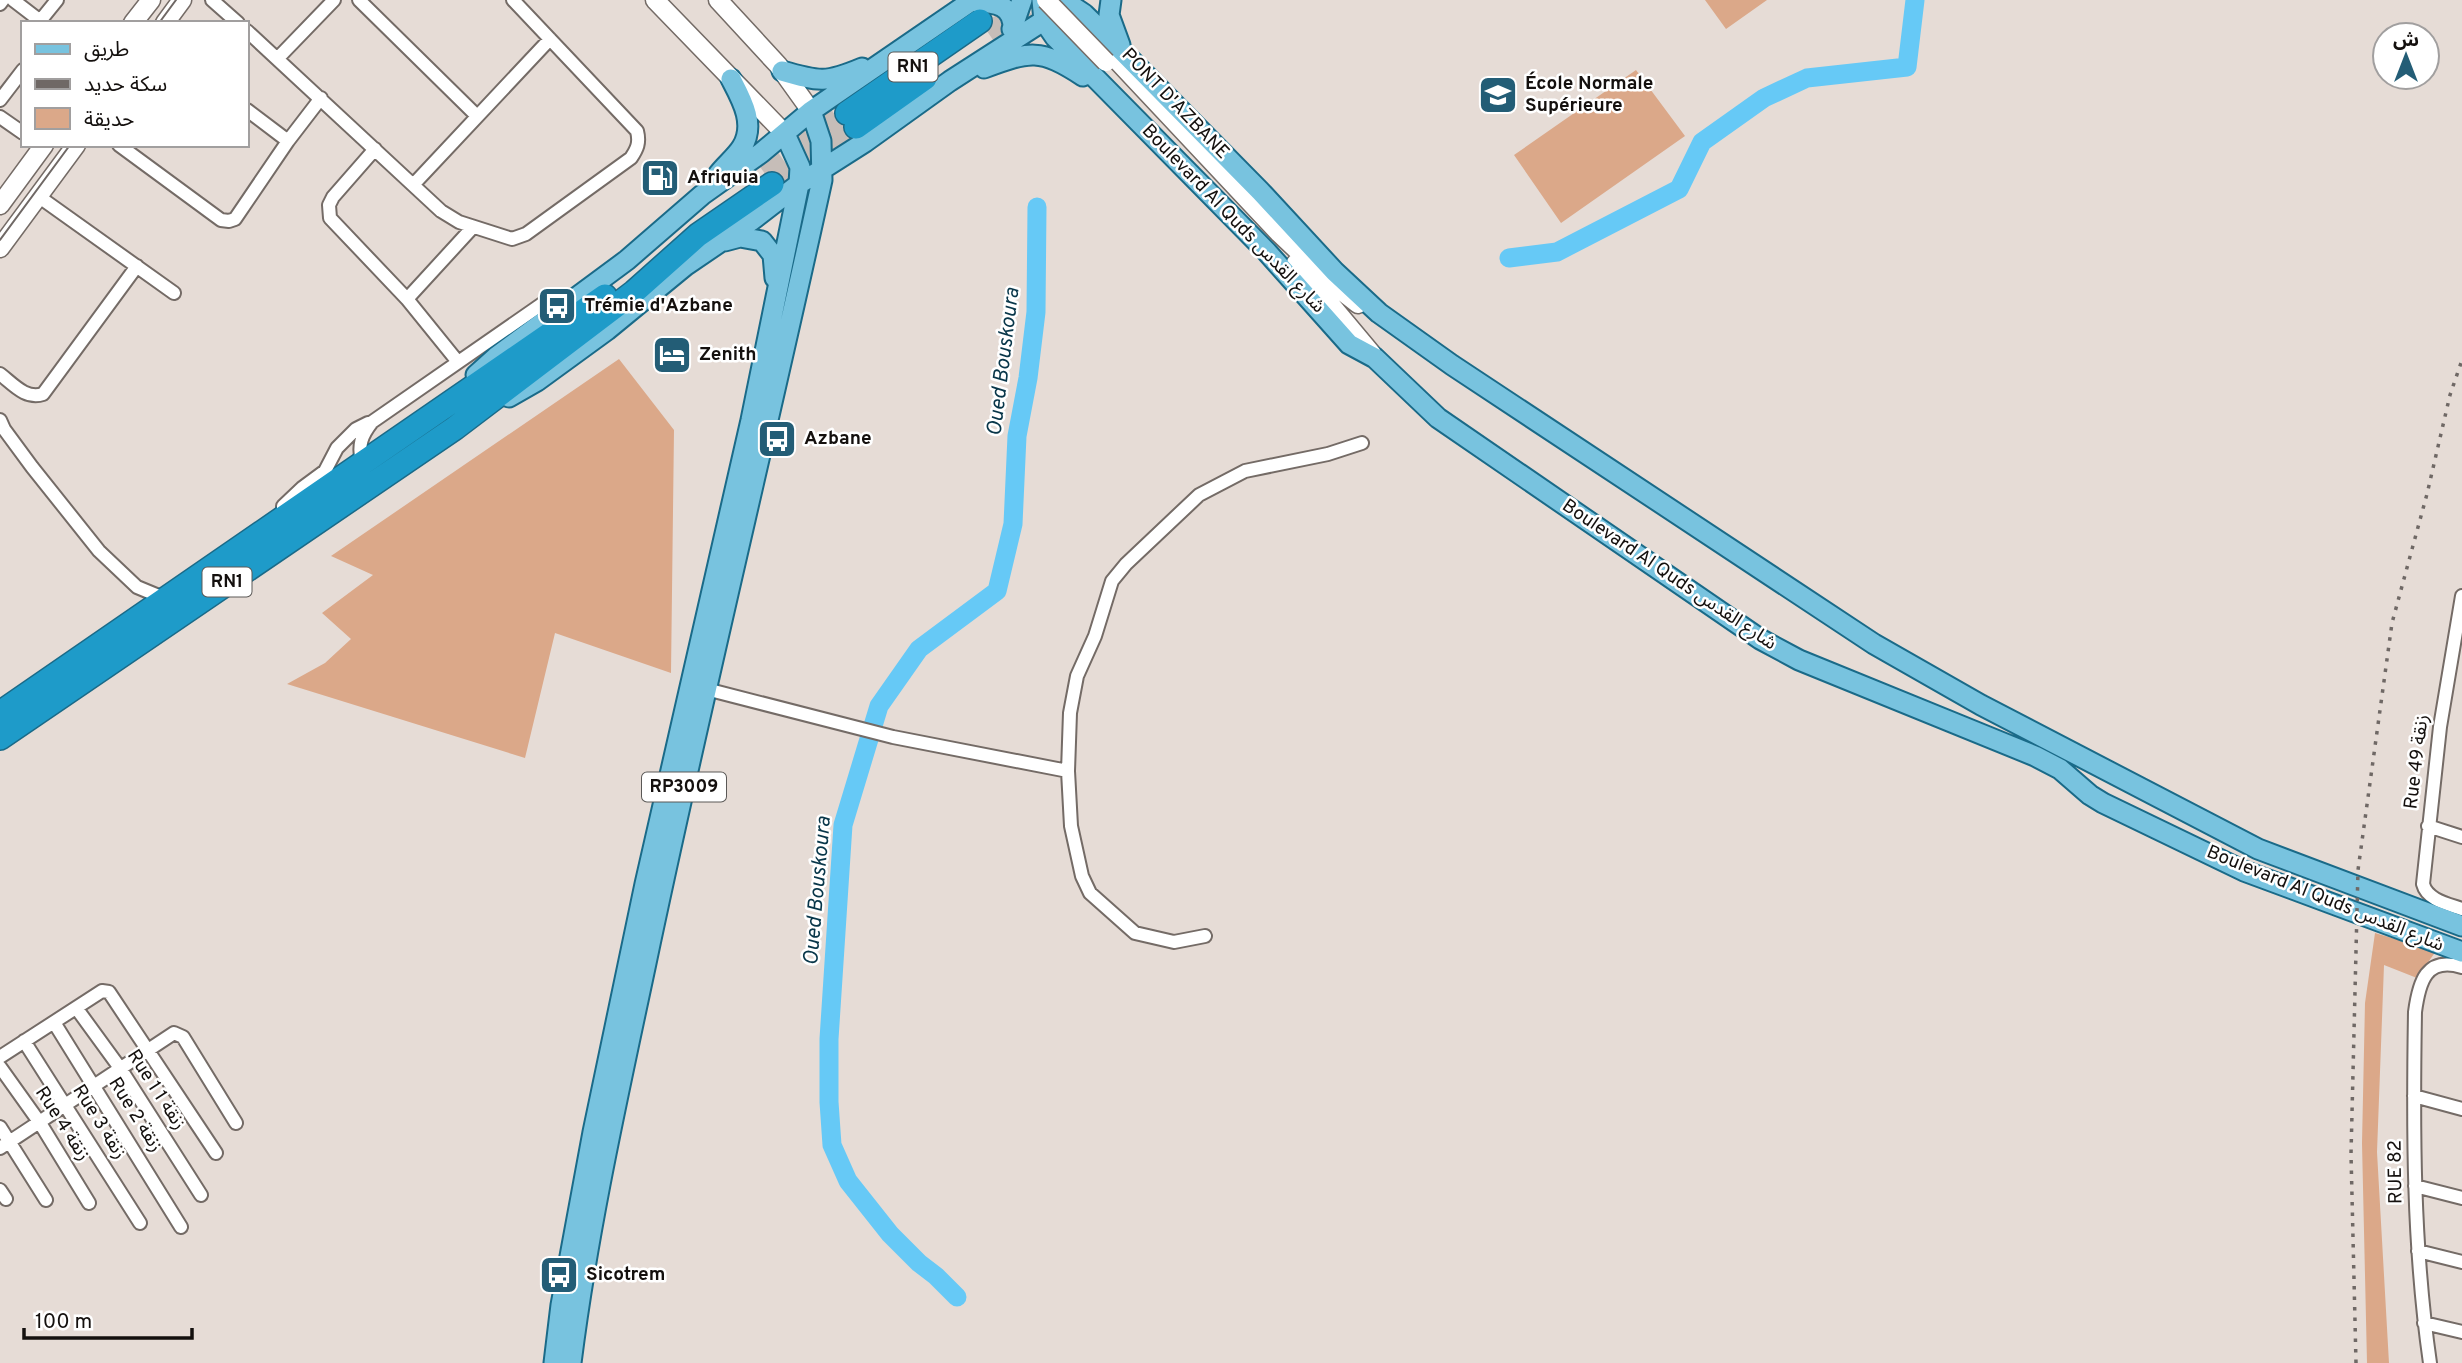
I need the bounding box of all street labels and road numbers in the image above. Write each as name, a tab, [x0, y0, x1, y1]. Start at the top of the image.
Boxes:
street label: PONT D'AZBANE	[1116, 43, 1234, 165]
road number: RN1	[888, 52, 937, 82]
street label: Boulevard Al Quds شارع القدس	[1136, 119, 1330, 319]
street label: Boulevard Al Quds شارع القدس	[1557, 494, 1781, 656]
road number: RN1	[202, 568, 252, 596]
street label: Rue 49 زنقة	[2399, 713, 2435, 811]
road number: RP3009	[642, 772, 726, 802]
street label: Boulevard Al Quds شارع القدس	[2203, 840, 2447, 958]
street label: Rue 1 زنقة 1	[121, 1045, 191, 1135]
street label: Rue 2 زنقة	[103, 1073, 167, 1157]
street label: Rue 3 زنقة	[67, 1080, 131, 1164]
street label: Rue 4 زنقة	[29, 1082, 95, 1166]
street label: RUE 82	[2383, 1140, 2409, 1204]

